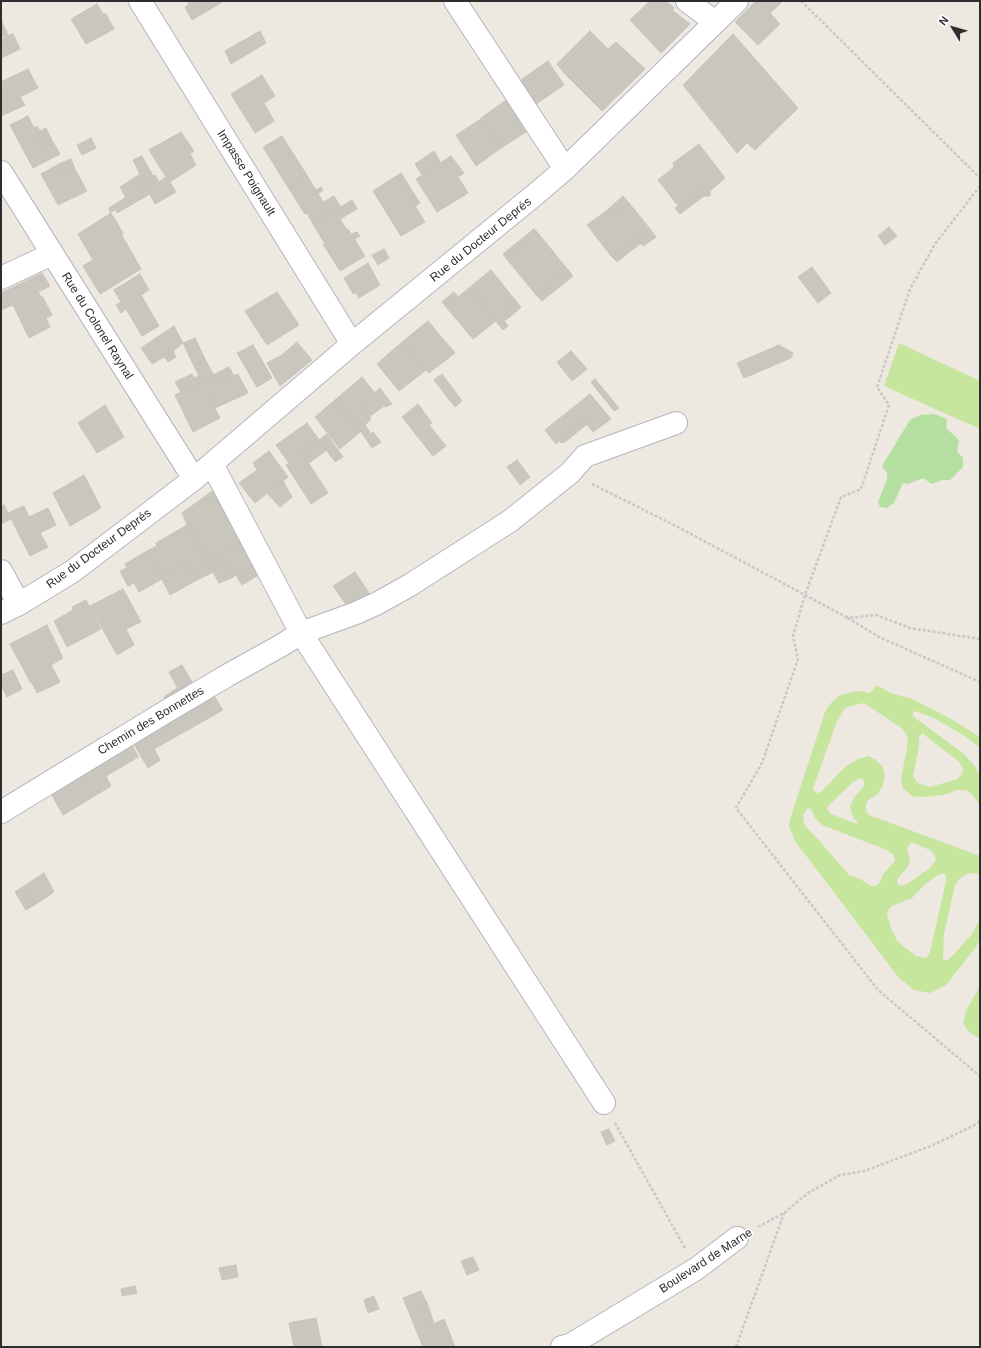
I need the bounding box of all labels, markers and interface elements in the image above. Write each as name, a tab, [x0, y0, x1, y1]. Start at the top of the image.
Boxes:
north arrow	[933, 8, 973, 48]
text: N	[936, 14, 951, 28]
street label: Impasse Poignault	[214, 127, 278, 219]
street label: Rue du Docteur Deprés	[427, 195, 535, 285]
street label: Rue du Colonel Raynal	[58, 270, 136, 382]
street label: Rue du Docteur Deprés	[44, 506, 154, 592]
street label: Chemin des Bonnettes	[95, 684, 207, 758]
street label: Boulevard de Marne	[657, 1226, 755, 1296]

